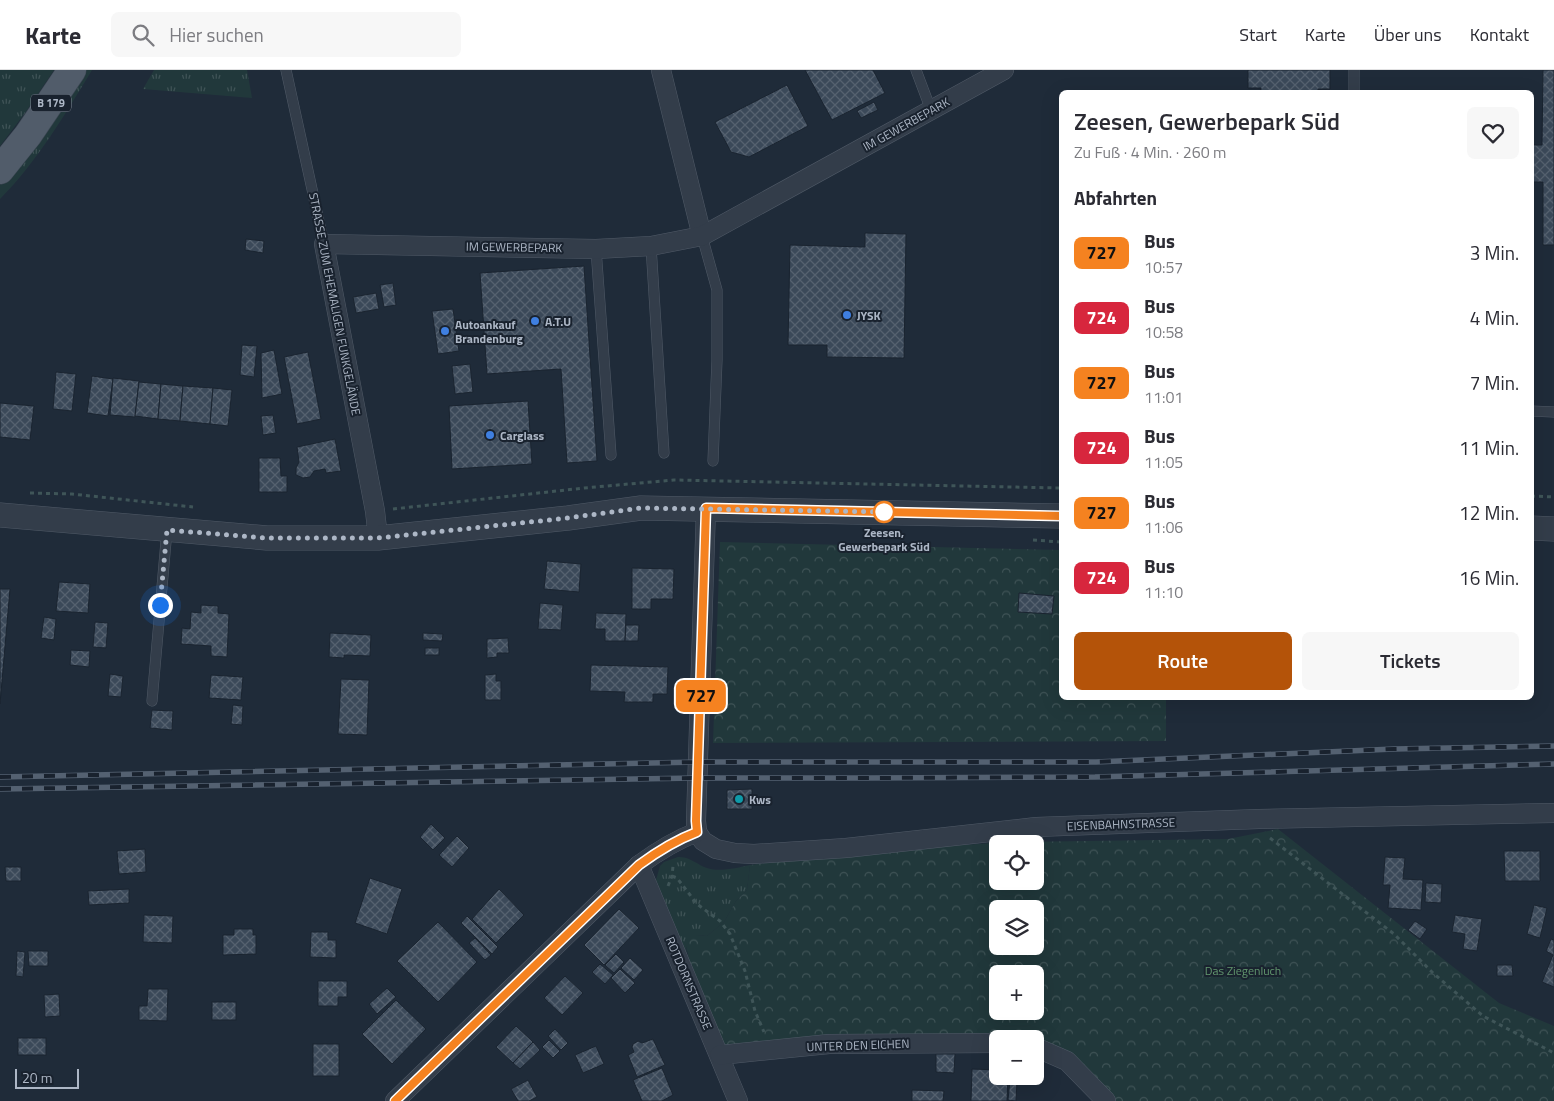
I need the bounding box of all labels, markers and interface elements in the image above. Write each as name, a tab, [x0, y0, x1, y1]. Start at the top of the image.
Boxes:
search box	[111, 12, 461, 57]
text: Karte	[25, 17, 81, 53]
text: Hier suchen	[169, 20, 264, 49]
icon: search	[129, 21, 157, 49]
text: Start	[1239, 21, 1277, 48]
text: Karte	[1305, 21, 1346, 48]
text: Über uns	[1374, 21, 1442, 48]
text: Kontakt	[1470, 21, 1529, 48]
street label: IM GEWERBEPARK	[859, 92, 953, 156]
road number: B 179	[31, 94, 71, 112]
text: Zeesen, Gewerbepark Süd	[1074, 103, 1340, 139]
button: heart	[1467, 107, 1519, 159]
text: Zu Fuß · 4 Min. · 260 m	[1074, 140, 1227, 164]
text: Abfahrten	[1074, 183, 1157, 212]
street label: STRASSE ZUM EHEMALIGEN FUNKGELÄNDE	[304, 191, 366, 417]
text: Bus	[1144, 226, 1175, 255]
street label: IM GEWERBEPARK	[466, 237, 563, 257]
text: 3 Min.	[1470, 238, 1519, 267]
text: 727	[1086, 239, 1117, 266]
text: 10:57	[1144, 255, 1183, 279]
text: Bus	[1144, 291, 1175, 320]
text: 4 Min.	[1470, 303, 1519, 332]
text: 724	[1086, 304, 1117, 331]
place label: JYSK	[857, 306, 881, 325]
marker: JYSK	[841, 309, 853, 321]
place label: A.T.U	[545, 312, 571, 331]
place label: Autoankauf Brandenburg	[455, 315, 524, 348]
marker: A.T.U	[529, 315, 541, 327]
text: 10:58	[1144, 320, 1183, 344]
marker: Autoankauf Brandenburg	[439, 325, 451, 337]
text: Bus	[1144, 356, 1175, 385]
text: 7 Min.	[1470, 368, 1519, 397]
text: 727	[1086, 369, 1117, 396]
text: 11:01	[1144, 385, 1183, 409]
text: Bus	[1144, 421, 1175, 450]
place label: Carglass	[500, 426, 545, 445]
marker: Carglass	[484, 429, 496, 441]
text: 11 Min.	[1459, 433, 1519, 462]
text: 724	[1086, 434, 1117, 461]
text: 11:05	[1144, 450, 1183, 474]
text: Bus	[1144, 486, 1175, 515]
text: 12 Min.	[1459, 498, 1519, 527]
text: 727	[1086, 499, 1117, 526]
marker: Zeesen, Gewerbepark Süd	[873, 501, 895, 523]
text: 11:06	[1144, 515, 1183, 539]
place label: Zeesen, Gewerbepark Süd	[838, 523, 930, 556]
text: Bus	[1144, 551, 1175, 580]
text: 16 Min.	[1459, 563, 1519, 592]
text: 724	[1086, 564, 1117, 591]
text: 11:10	[1144, 580, 1183, 604]
your location	[148, 593, 173, 618]
button: Route	[1074, 632, 1292, 690]
button: Tickets	[1302, 632, 1519, 690]
line badge: 727	[672, 680, 730, 712]
text: 727	[686, 682, 716, 709]
place label: Kws	[749, 790, 771, 809]
marker: Kws	[733, 793, 745, 805]
street label: EISENBAHNSTRASSE	[1067, 813, 1176, 835]
map controls	[989, 835, 1044, 1085]
button: locate	[989, 835, 1044, 890]
button: layers	[989, 900, 1044, 955]
street label: ROTDORNSTRASSE	[661, 934, 717, 1033]
park label: Das Ziegenluch	[1205, 961, 1281, 980]
button: +	[989, 965, 1044, 1020]
button: −	[989, 1030, 1044, 1085]
street label: UNTER DEN EICHEN	[806, 1034, 910, 1056]
scale bar	[15, 1066, 79, 1089]
text: 20 m	[22, 1067, 52, 1088]

